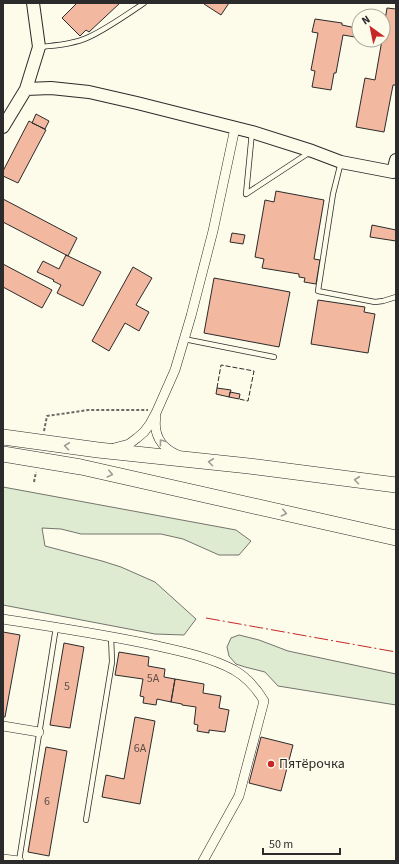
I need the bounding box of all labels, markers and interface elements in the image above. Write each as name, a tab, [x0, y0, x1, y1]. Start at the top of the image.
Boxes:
north arrow	[351, 8, 391, 48]
text: N	[359, 12, 373, 28]
one-way arrow	[160, 440, 167, 447]
one-way arrow	[64, 442, 71, 451]
one-way arrow	[208, 457, 214, 466]
one-way arrow	[107, 469, 113, 477]
one-way arrow	[354, 476, 360, 485]
one-way arrow	[281, 508, 287, 516]
house number: 5А	[147, 670, 160, 687]
house number: 5	[64, 678, 70, 695]
house number: 6А	[134, 740, 147, 757]
place label: Пятёрочка	[279, 754, 345, 774]
marker: Пятёрочка	[266, 759, 276, 769]
house number: 6	[44, 793, 50, 810]
scale bar	[263, 830, 340, 856]
text: 50 m	[269, 836, 293, 853]

